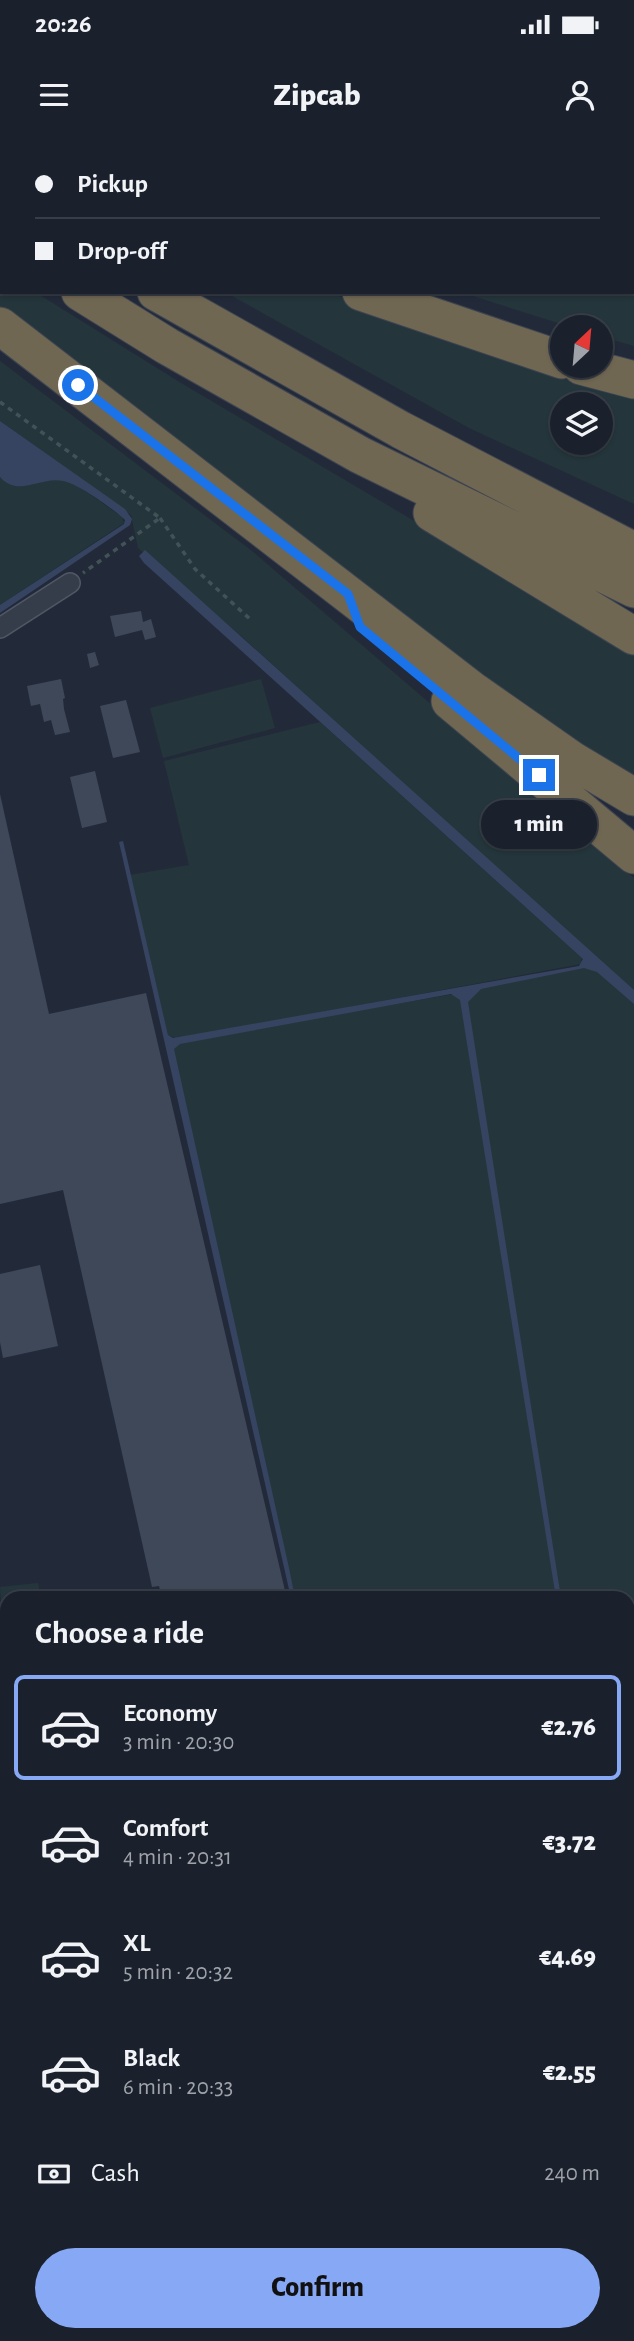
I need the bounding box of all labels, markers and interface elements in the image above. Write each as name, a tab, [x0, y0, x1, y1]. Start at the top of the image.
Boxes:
text: 20:26	[35, 11, 92, 37]
icon: menu	[35, 76, 73, 114]
icon: person	[561, 76, 599, 114]
text: Zipcab	[273, 79, 361, 111]
text: Pickup	[77, 171, 148, 197]
text: Drop-off	[77, 238, 166, 264]
north arrow	[550, 315, 612, 378]
map controls	[550, 315, 613, 455]
route start	[62, 369, 94, 401]
button: layers	[550, 392, 613, 455]
route end	[523, 759, 555, 791]
callout: 1 min	[481, 800, 597, 848]
text: 1 min	[515, 813, 563, 836]
text: Choose a ride	[35, 1617, 204, 1649]
icon: car	[39, 1696, 102, 1759]
text: Economy	[123, 1700, 217, 1726]
text: €2.76	[542, 1714, 596, 1740]
text: 3 min · 20:30	[123, 1731, 234, 1754]
icon: car	[39, 1811, 102, 1874]
text: Comfort	[123, 1815, 208, 1841]
text: €3.72	[543, 1829, 596, 1855]
text: 4 min · 20:31	[123, 1846, 232, 1869]
icon: car	[39, 1926, 102, 1989]
text: XL	[123, 1930, 150, 1956]
text: €4.69	[539, 1944, 596, 1970]
text: 5 min · 20:32	[123, 1961, 233, 1984]
icon: car	[39, 2041, 102, 2104]
text: Black	[123, 2045, 180, 2071]
text: €2.55	[543, 2059, 596, 2085]
text: 6 min · 20:33	[123, 2076, 233, 2099]
icon: cash	[35, 2155, 73, 2193]
text: Cash	[91, 2160, 140, 2186]
text: 240 m	[544, 2162, 600, 2185]
button: Confirm	[35, 2248, 600, 2328]

